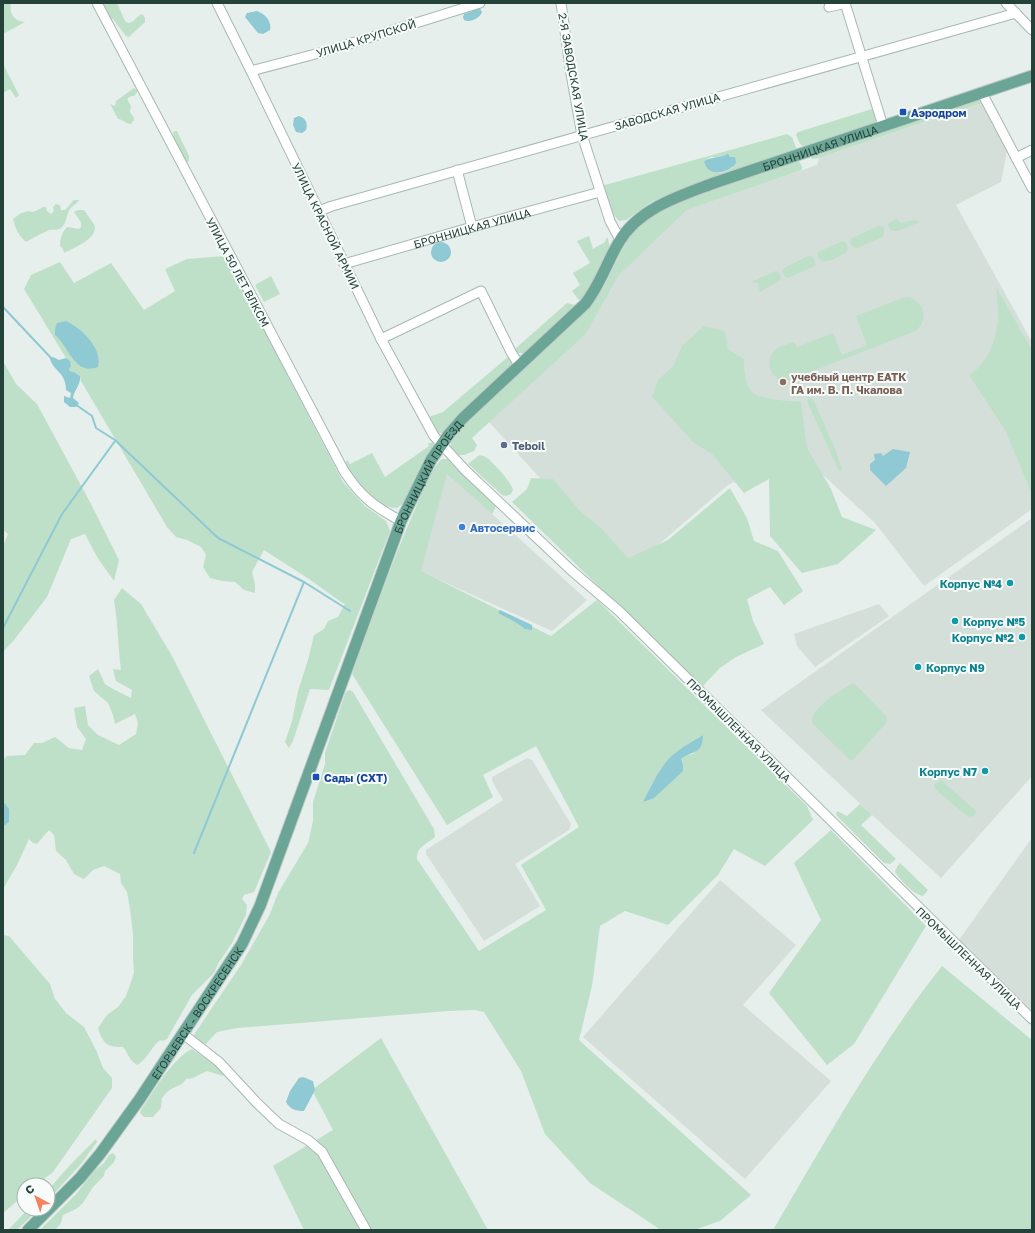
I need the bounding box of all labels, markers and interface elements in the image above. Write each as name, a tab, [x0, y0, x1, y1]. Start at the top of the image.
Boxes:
street label: 2-Я ЗАВОДСКАЯ УЛИЦА	[556, 12, 592, 143]
street label: УЛИЦА КРУПСКОЙ	[315, 17, 417, 59]
street label: ЗАВОДСКАЯ УЛИЦА	[613, 90, 722, 132]
place label: Аэродром	[911, 106, 967, 119]
marker: Аэродром	[898, 107, 908, 117]
street label: БРОННИЦКАЯ УЛИЦА	[761, 122, 880, 173]
street label: УЛИЦА КРАСНОЙ АРМИИ	[290, 161, 362, 291]
street label: БРОННИЦКАЯ УЛИЦА	[412, 205, 532, 250]
street label: УЛИЦА 50 ЛЕТ ВЛКСМ	[204, 215, 272, 329]
place label: учебный центр ЕАТК ГА им. В. П. Чкалова	[791, 370, 906, 396]
marker: учебный центр ЕАТК ГА им. В. П. Чкалова	[778, 377, 788, 387]
street label: БРОННИЦКИЙ ПРОЕЗД	[391, 417, 465, 535]
place label: Teboil	[512, 439, 545, 452]
marker: Teboil	[499, 440, 509, 450]
place label: Автосервис	[470, 521, 536, 534]
marker: Автосервис	[457, 522, 467, 532]
place label: Корпус №4	[940, 577, 1002, 590]
marker: Корпус №4	[1005, 578, 1015, 588]
place label: Корпус №5	[963, 615, 1025, 628]
marker: Корпус №5	[950, 616, 960, 626]
place label: Корпус №2	[952, 631, 1014, 644]
marker: Корпус №2	[1017, 632, 1027, 642]
place label: Корпус N9	[926, 661, 985, 674]
marker: Корпус N9	[913, 662, 923, 672]
street label: ПРОМЫШЛЕННАЯ УЛИЦА	[684, 675, 794, 785]
place label: Корпус N7	[919, 765, 977, 778]
marker: Корпус N7	[980, 766, 990, 776]
place label: Сады (СХТ)	[324, 771, 387, 784]
marker: Сады (СХТ)	[311, 772, 321, 782]
street label: ПРОМЫШЛЕННАЯ УЛИЦА	[914, 904, 1025, 1012]
street label: ЕГОРЬЕВСК - ВОСКРЕСЕНСК	[148, 944, 245, 1082]
north arrow	[16, 1177, 56, 1217]
text: С	[22, 1181, 37, 1196]

